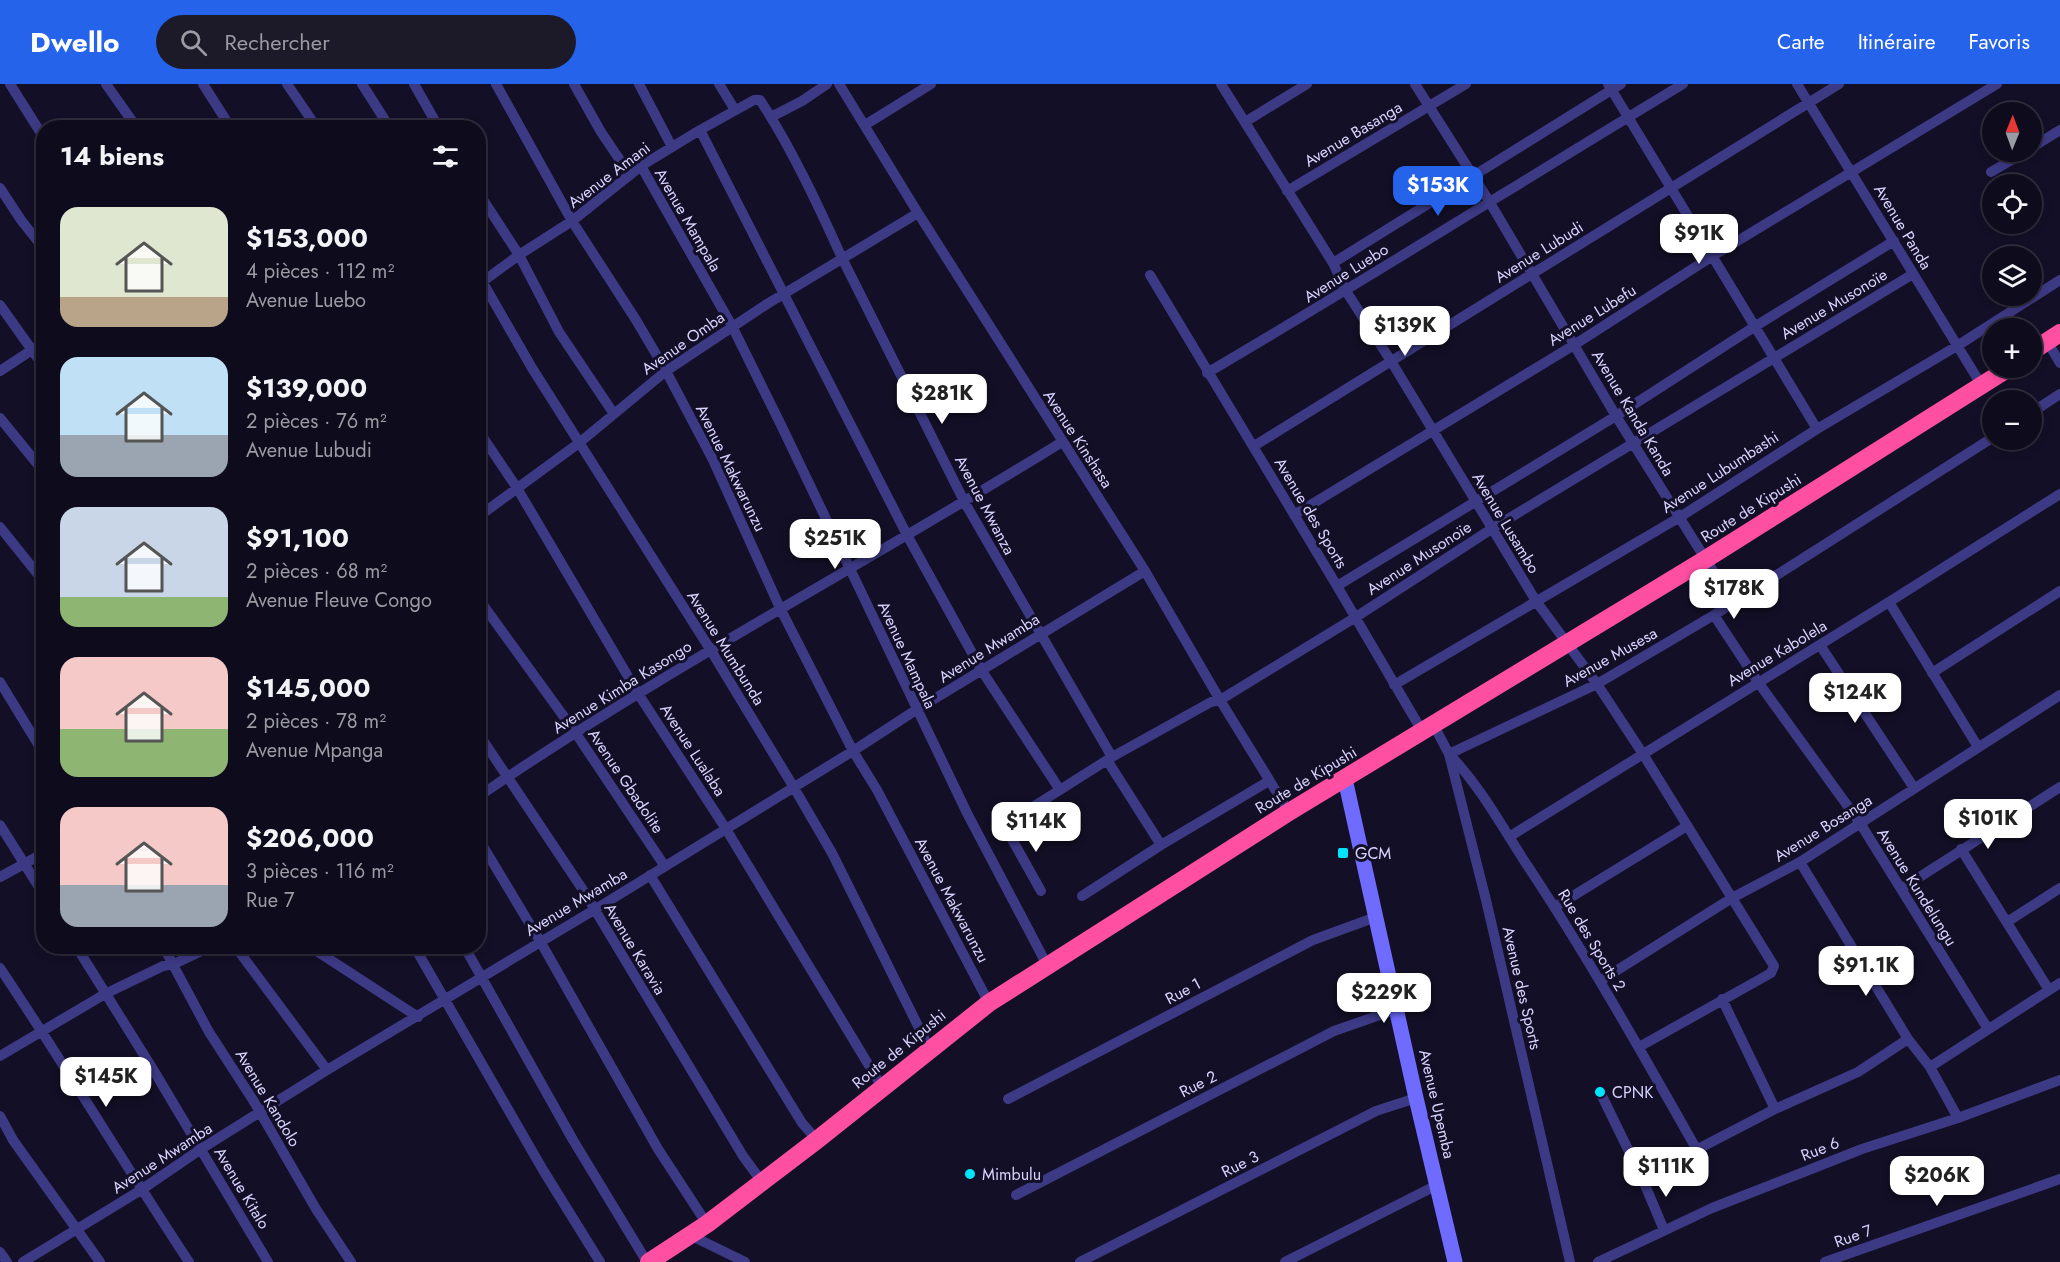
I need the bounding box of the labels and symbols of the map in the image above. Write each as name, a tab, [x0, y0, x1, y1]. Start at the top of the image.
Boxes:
street label: Avenue Basanga	[1300, 96, 1406, 172]
north arrow	[1982, 102, 2042, 162]
street label: Avenue Amani	[563, 136, 655, 214]
street label: Avenue Mampala	[649, 164, 727, 276]
pin: $153K	[1396, 166, 1480, 217]
street label: Avenue Panda	[1868, 180, 1938, 274]
pin: $91K	[1663, 214, 1735, 265]
street label: Avenue Lubudi	[1490, 216, 1588, 288]
street label: Avenue Luebo	[1299, 238, 1393, 308]
street label: Avenue Musonoïe	[1776, 263, 1892, 345]
street label: Avenue Lubefu	[1543, 279, 1641, 351]
street label: Avenue Omba	[637, 306, 729, 380]
pin: $139K	[1363, 306, 1447, 357]
street label: Avenue Kanda Kanda	[1586, 346, 1680, 480]
pin: $281K	[900, 374, 984, 425]
street label: Avenue Kinshasa	[1038, 385, 1118, 493]
street label: Avenue Makwarunzu	[690, 400, 772, 536]
street label: Avenue Lubumbashi	[1657, 425, 1783, 519]
street label: Avenue Mwanza	[949, 451, 1021, 559]
street label: Avenue des Sports	[1269, 453, 1353, 573]
street label: Avenue Lusambo	[1467, 468, 1545, 578]
street label: Route de Kipushi	[1696, 468, 1806, 548]
street label: Avenue Musonoïe	[1362, 515, 1476, 601]
pin: $251K	[793, 519, 877, 570]
pin: $178K	[1692, 569, 1776, 620]
street label: Avenue Mumbunda	[681, 586, 771, 710]
street label: Avenue Mampala	[872, 598, 942, 712]
street label: Avenue Mwamba	[934, 608, 1044, 688]
street label: Avenue Kabolela	[1723, 614, 1831, 692]
street label: Avenue Musesa	[1559, 622, 1661, 692]
street label: Avenue Kimba Kasongo	[548, 635, 696, 739]
pin: $124K	[1813, 673, 1897, 724]
street label: Avenue Lualaba	[655, 699, 731, 801]
street label: Avenue Gbadolite	[582, 724, 670, 838]
street label: Route de Kipushi	[1251, 741, 1361, 819]
street label: Avenue Bosanga	[1770, 789, 1876, 867]
pin: $101K	[1946, 799, 2030, 850]
pin: $114K	[994, 802, 1078, 853]
street label: Avenue Kundelungu	[1871, 824, 1963, 950]
street label: Avenue Makwarunzu	[909, 833, 995, 967]
place label: GCM	[1355, 842, 1391, 865]
marker: GCM	[1336, 846, 1350, 860]
street label: Avenue Mwamba	[521, 862, 631, 942]
street label: Rue des Sports 2	[1552, 885, 1632, 995]
street label: Avenue Karavia	[599, 899, 671, 999]
street label: Avenue des Sports	[1497, 924, 1547, 1052]
pin: $91.1K	[1817, 946, 1915, 997]
street label: Rue 1	[1161, 972, 1205, 1010]
pin: $229K	[1342, 973, 1426, 1024]
street label: Route de Kipushi	[847, 1004, 951, 1094]
street label: Avenue Kandolo	[230, 1045, 306, 1151]
street label: Avenue Upemba	[1413, 1047, 1461, 1161]
pin: $145K	[64, 1057, 148, 1108]
street label: Rue 2	[1175, 1065, 1221, 1103]
place label: CPNK	[1612, 1081, 1653, 1104]
marker: CPNK	[1593, 1085, 1607, 1099]
street label: Avenue Mwamba	[107, 1117, 217, 1199]
street label: Rue 6	[1797, 1131, 1843, 1167]
street label: Avenue Kitalo	[209, 1143, 276, 1233]
street label: Rue 3	[1217, 1145, 1263, 1183]
pin: $111K	[1624, 1147, 1708, 1198]
pin: $206K	[1895, 1156, 1979, 1207]
place label: Mimbulu	[982, 1163, 1041, 1186]
marker: Mimbulu	[963, 1167, 977, 1181]
street label: Rue 7	[1831, 1218, 1876, 1253]

